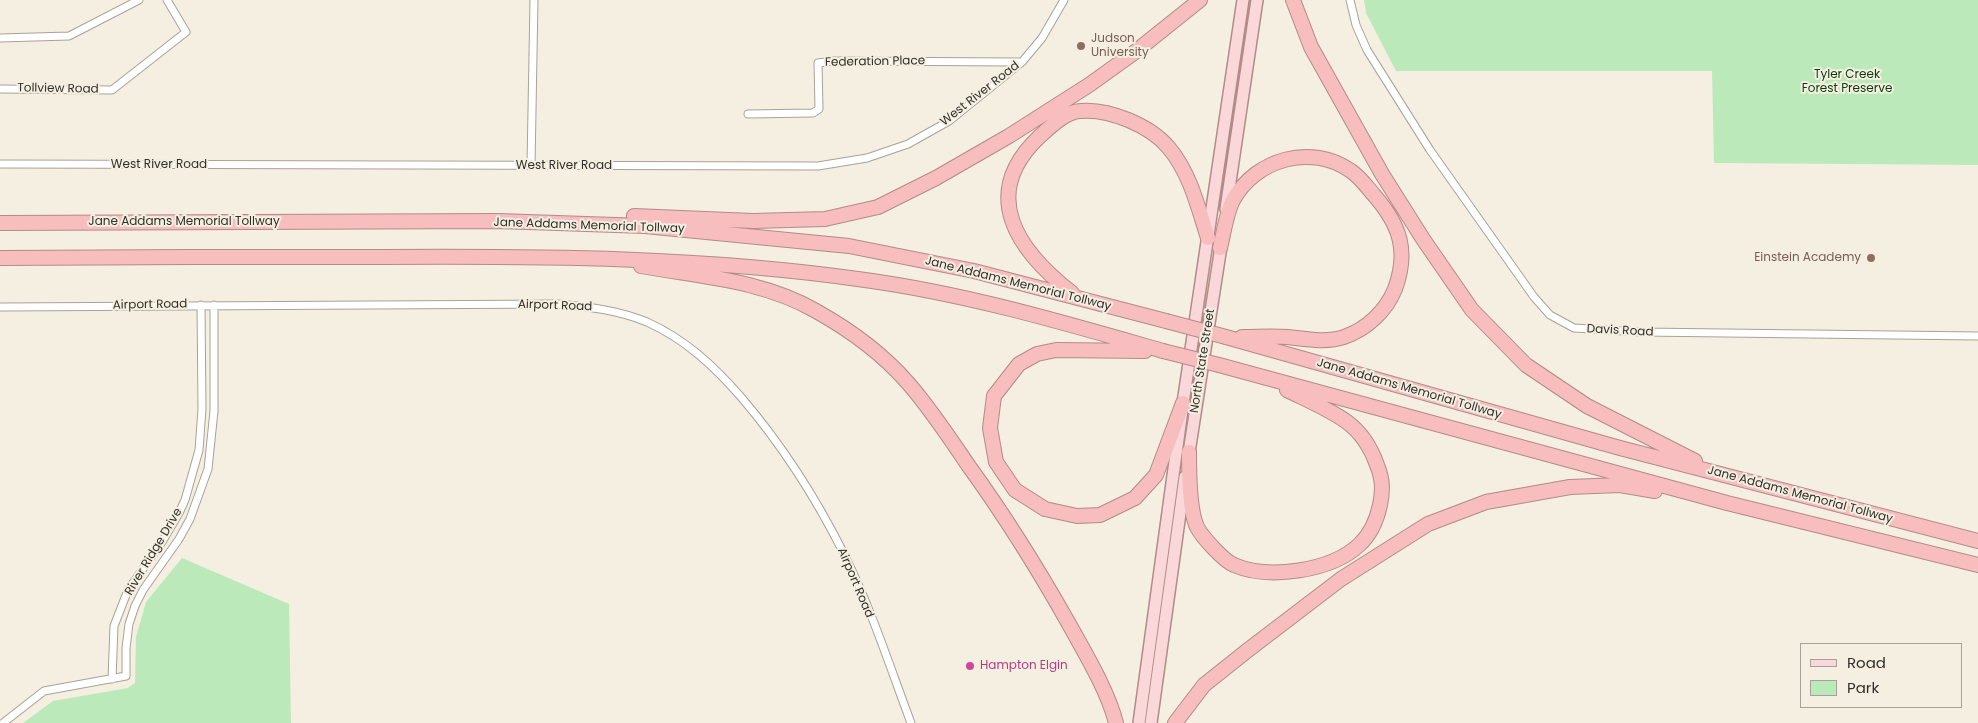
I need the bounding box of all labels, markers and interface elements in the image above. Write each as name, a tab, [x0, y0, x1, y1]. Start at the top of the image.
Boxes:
place label: Judson University	[1091, 32, 1149, 60]
marker: Judson University	[1075, 40, 1087, 52]
street label: Federation Place	[825, 54, 925, 70]
street label: West River Road	[938, 59, 1022, 129]
park label: Tyler Creek Forest Preserve	[1802, 68, 1892, 96]
street label: Tollview Road	[17, 81, 99, 97]
street label: West River Road	[111, 158, 207, 172]
street label: West River Road	[516, 159, 612, 173]
street label: Jane Addams Memorial Tollway	[88, 215, 280, 229]
street label: Jane Addams Memorial Tollway	[493, 215, 685, 237]
place label: Einstein Academy	[1754, 251, 1861, 265]
marker: Einstein Academy	[1865, 252, 1877, 264]
street label: Jane Addams Memorial Tollway	[923, 254, 1113, 314]
street label: Airport Road	[113, 297, 187, 313]
street label: Airport Road	[517, 298, 593, 314]
street label: North State Street	[1188, 308, 1218, 414]
street label: Davis Road	[1586, 322, 1654, 340]
street label: Jane Addams Memorial Tollway	[1315, 356, 1503, 422]
street label: Jane Addams Memorial Tollway	[1706, 463, 1894, 527]
street label: River Ridge Drive	[122, 506, 186, 598]
street label: Airport Road	[834, 546, 876, 620]
legend	[1800, 643, 1963, 708]
text: Road	[1847, 652, 1886, 673]
place label: Hampton Elgin	[980, 659, 1068, 673]
marker: Hampton Elgin	[964, 660, 976, 672]
text: Park	[1847, 677, 1879, 698]

